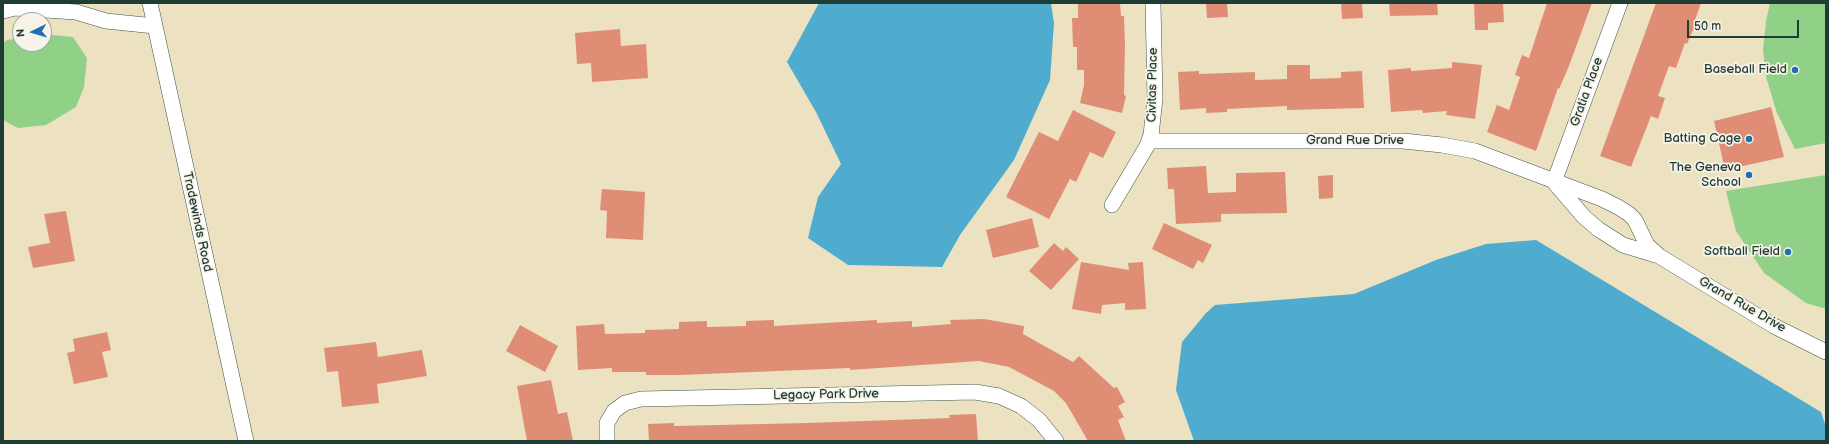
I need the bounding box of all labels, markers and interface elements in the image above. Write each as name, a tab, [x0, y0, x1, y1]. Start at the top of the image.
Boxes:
north arrow	[12, 12, 52, 52]
scale bar	[1689, 12, 1801, 38]
text: 50 m	[1694, 19, 1721, 34]
text: N	[14, 28, 27, 38]
street label: Civitas Place	[1145, 47, 1161, 123]
street label: Gratia Place	[1567, 55, 1607, 129]
place label: Baseball Field	[1704, 62, 1787, 78]
marker: Baseball Field	[1790, 65, 1800, 75]
place label: Batting Cage	[1664, 131, 1741, 147]
street label: Grand Rue Drive	[1306, 133, 1404, 149]
marker: Batting Cage	[1744, 134, 1754, 144]
place label: The Geneva School	[1669, 160, 1741, 191]
street label: Tradewinds Road	[179, 170, 215, 274]
marker: The Geneva School	[1744, 170, 1754, 180]
place label: Softball Field	[1704, 244, 1780, 260]
marker: Softball Field	[1783, 247, 1793, 257]
street label: Grand Rue Drive	[1696, 274, 1788, 336]
street label: Legacy Park Drive	[773, 386, 879, 404]

